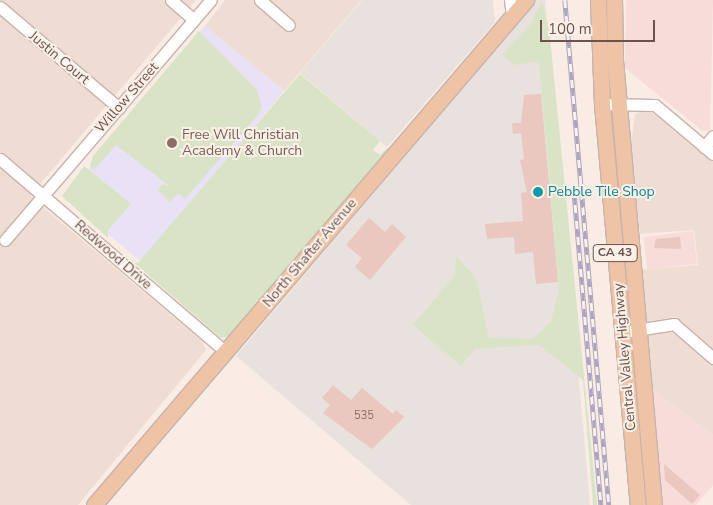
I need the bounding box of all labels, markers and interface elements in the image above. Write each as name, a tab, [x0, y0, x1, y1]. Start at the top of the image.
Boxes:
scale bar	[543, 10, 658, 42]
text: 100 m	[548, 19, 592, 39]
street label: Justin Court	[25, 28, 93, 88]
street label: Willow Street	[92, 59, 162, 137]
place label: Free Will Christian Academy & Church	[182, 127, 302, 160]
marker: Free Will Christian Academy & Church	[166, 137, 178, 149]
place label: Pebble Tile Shop	[548, 184, 655, 200]
marker: Pebble Tile Shop	[532, 186, 544, 198]
street label: North Shafter Avenue	[260, 195, 360, 311]
street label: Redwood Drive	[71, 217, 155, 293]
road number: CA 43	[592, 244, 638, 262]
street label: Central Valley Highway	[610, 282, 640, 432]
house number: 535	[354, 409, 374, 423]

